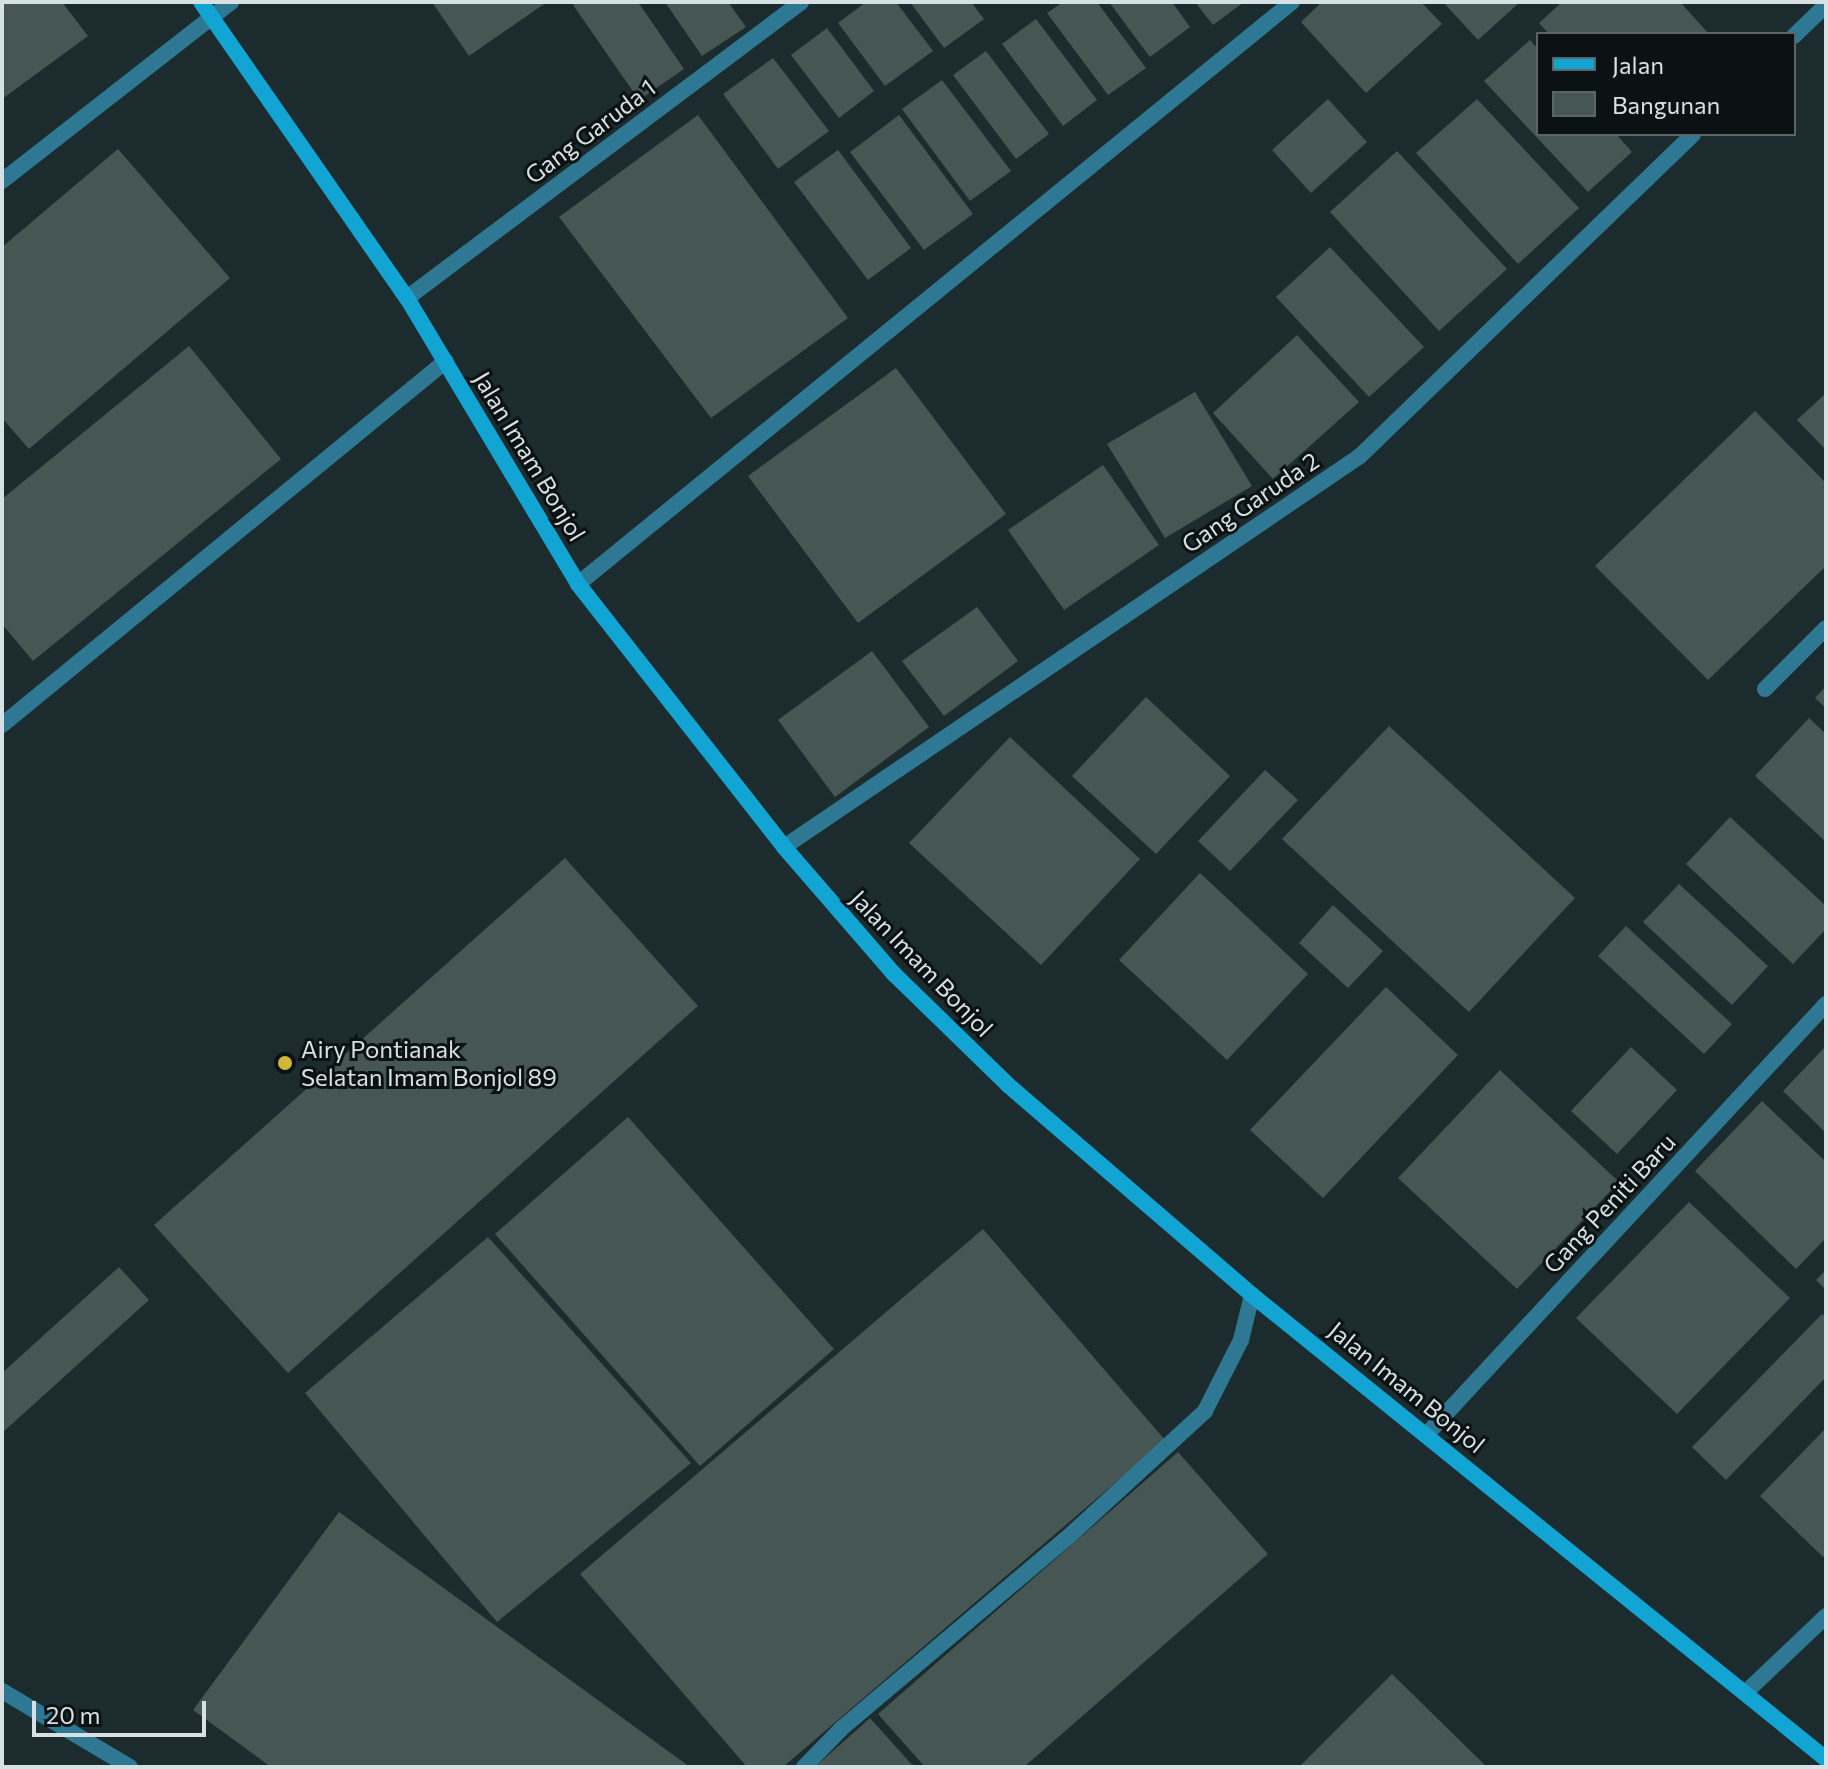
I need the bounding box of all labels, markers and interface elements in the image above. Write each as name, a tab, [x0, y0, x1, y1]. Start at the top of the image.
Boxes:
legend	[1536, 32, 1796, 136]
text: Jalan	[1612, 50, 1664, 79]
street label: Gang Garuda 1	[519, 73, 661, 189]
text: Bangunan	[1612, 90, 1720, 119]
street label: Jalan Imam Bonjol	[468, 366, 592, 546]
street label: Gang Garuda 2	[1176, 446, 1324, 558]
street label: Jalan Imam Bonjol	[845, 884, 999, 1042]
place label: Airy Pontianak Selatan Imam Bonjol 89	[301, 1035, 557, 1091]
marker: Airy Pontianak Selatan Imam Bonjol 89	[276, 1054, 294, 1072]
street label: Gang Peniti Baru	[1537, 1127, 1681, 1279]
street label: Jalan Imam Bonjol	[1323, 1315, 1491, 1459]
scale bar	[36, 1685, 210, 1735]
text: 20 m	[46, 1700, 100, 1729]

